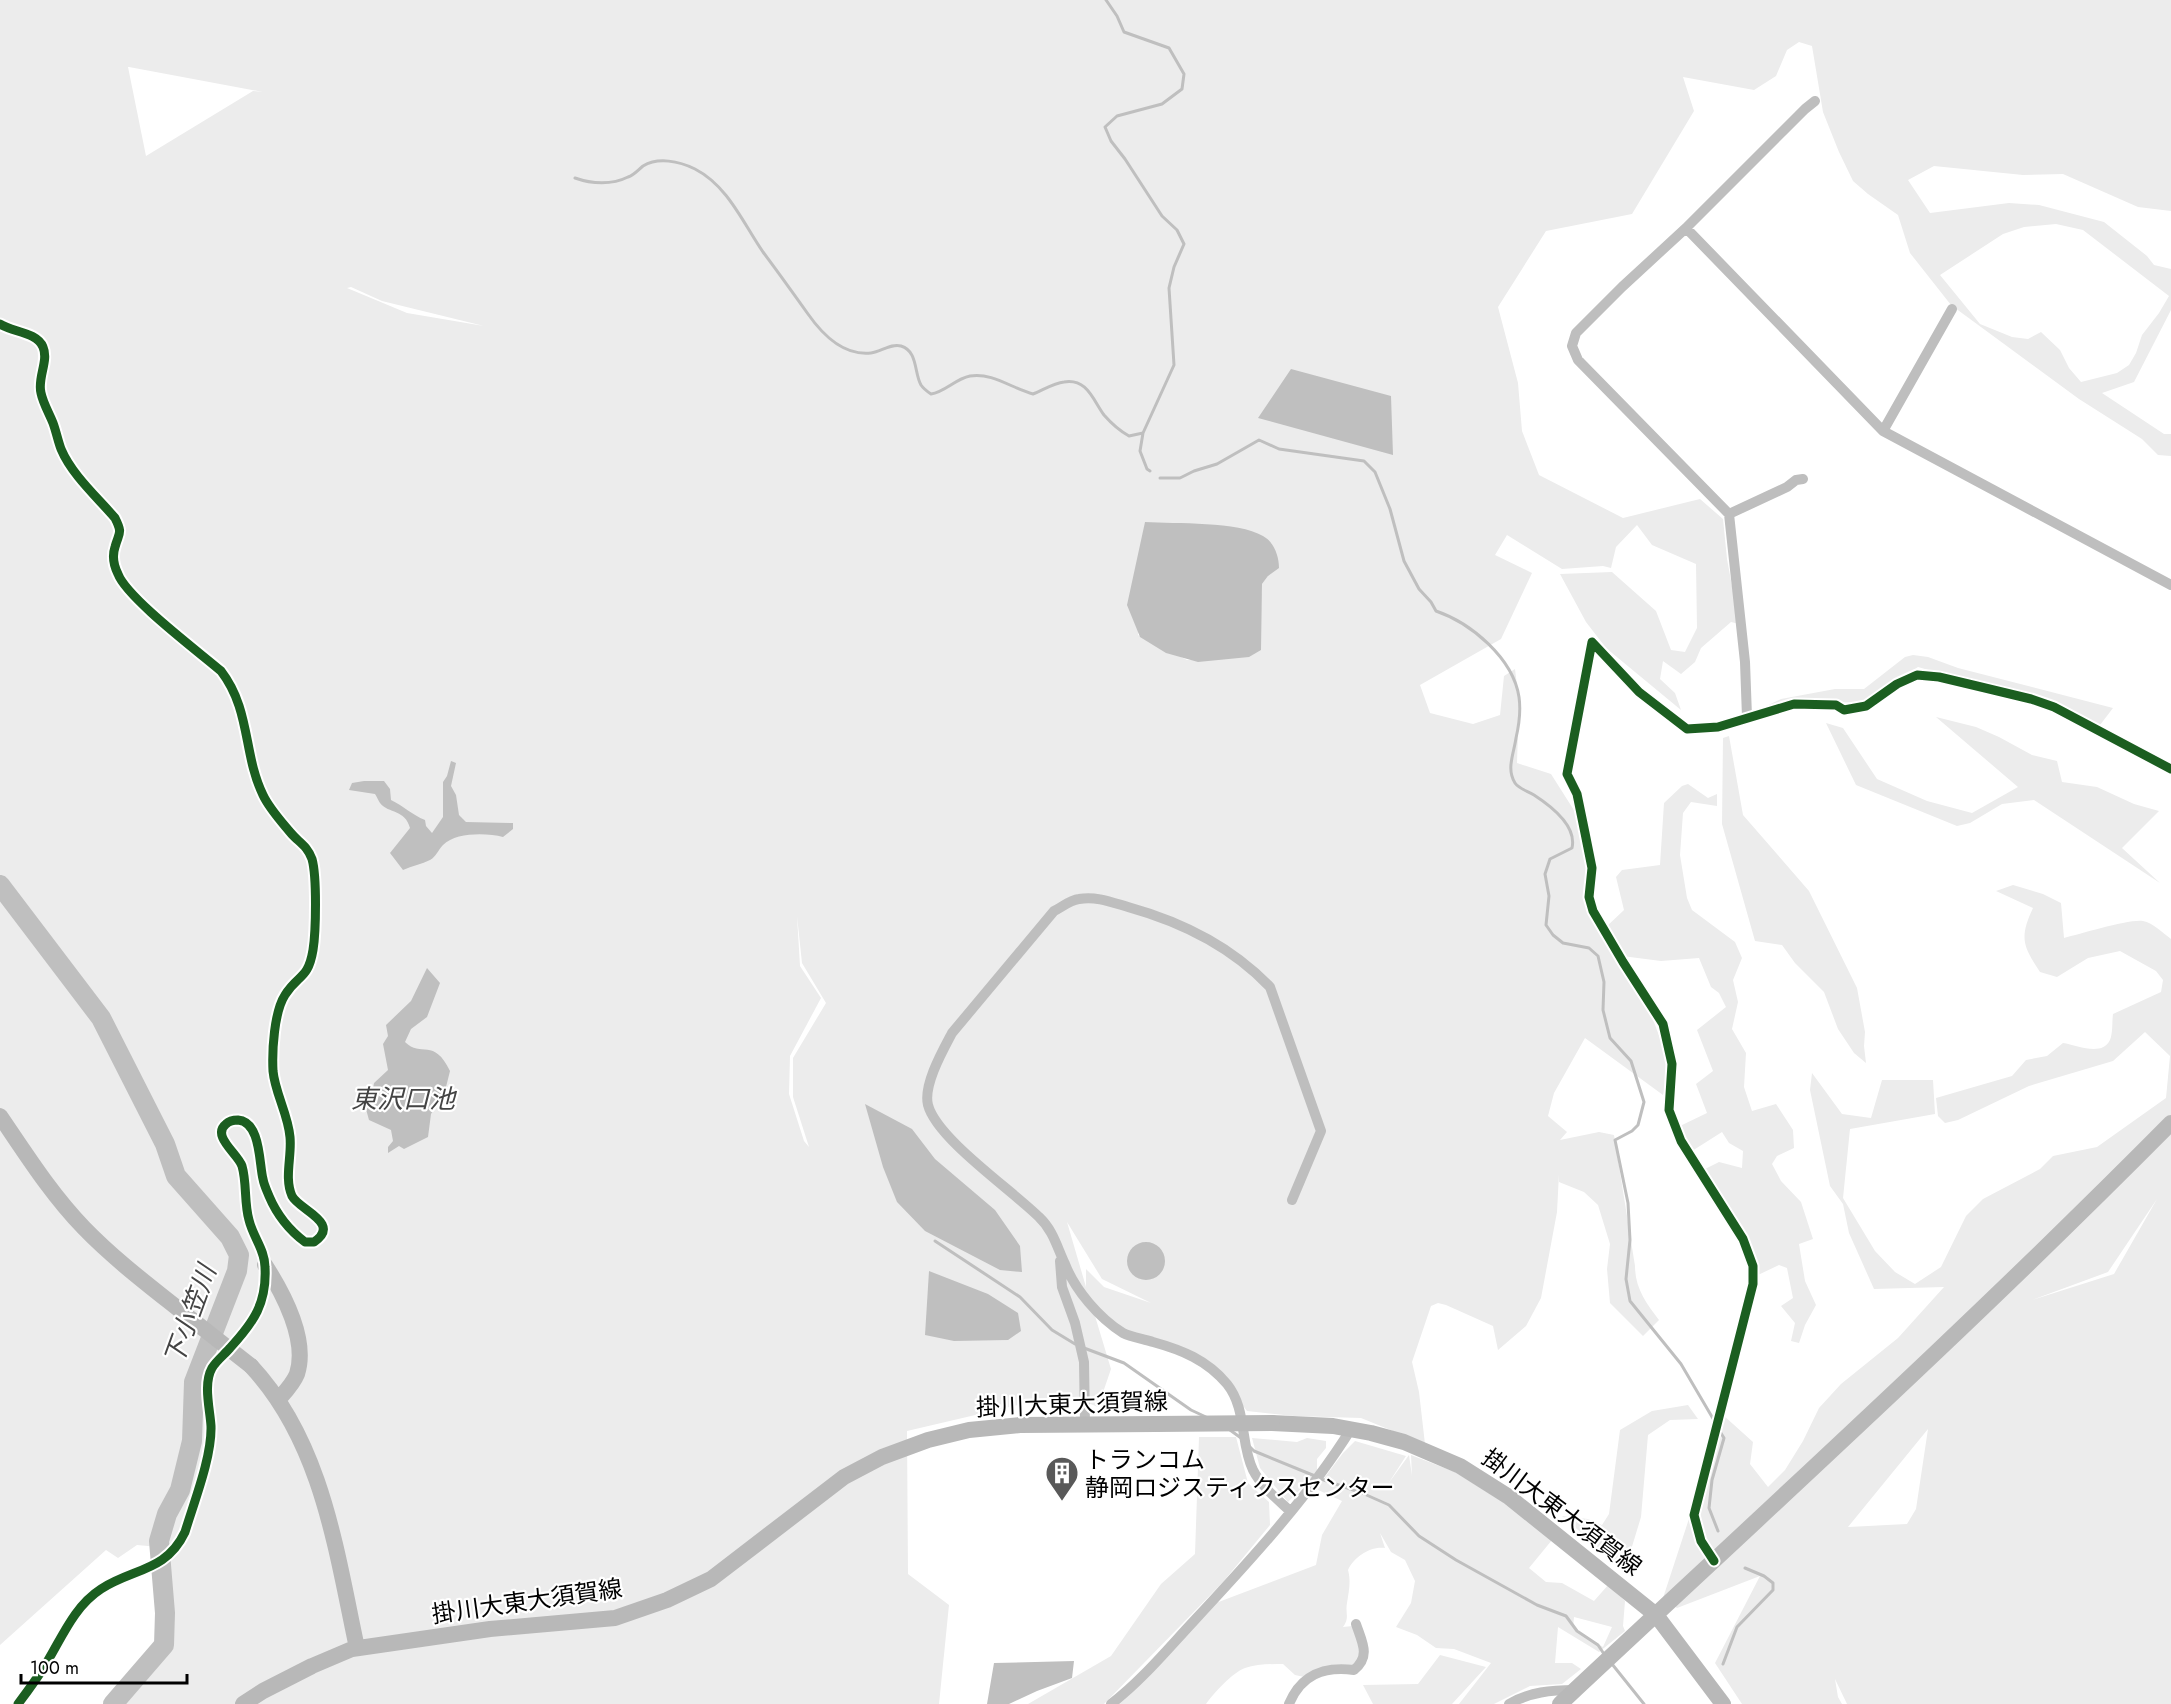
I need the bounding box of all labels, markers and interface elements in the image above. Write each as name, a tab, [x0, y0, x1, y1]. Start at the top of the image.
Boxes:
water label: 東沢口池	[351, 1080, 458, 1118]
water label: 下小笠川	[154, 1257, 227, 1370]
street label: 掛川大東大須賀線	[975, 1383, 1169, 1425]
street label: 掛川大東大須賀線	[1475, 1440, 1649, 1584]
place label: トランコム 静岡ロジスティクスセンター	[1085, 1442, 1395, 1505]
building icon: トランコム 静岡ロジスティクスセンター	[1044, 1455, 1080, 1502]
street label: 掛川大東大須賀線	[429, 1570, 625, 1632]
scale bar	[21, 1647, 188, 1685]
text: 100 m	[30, 1655, 79, 1681]

